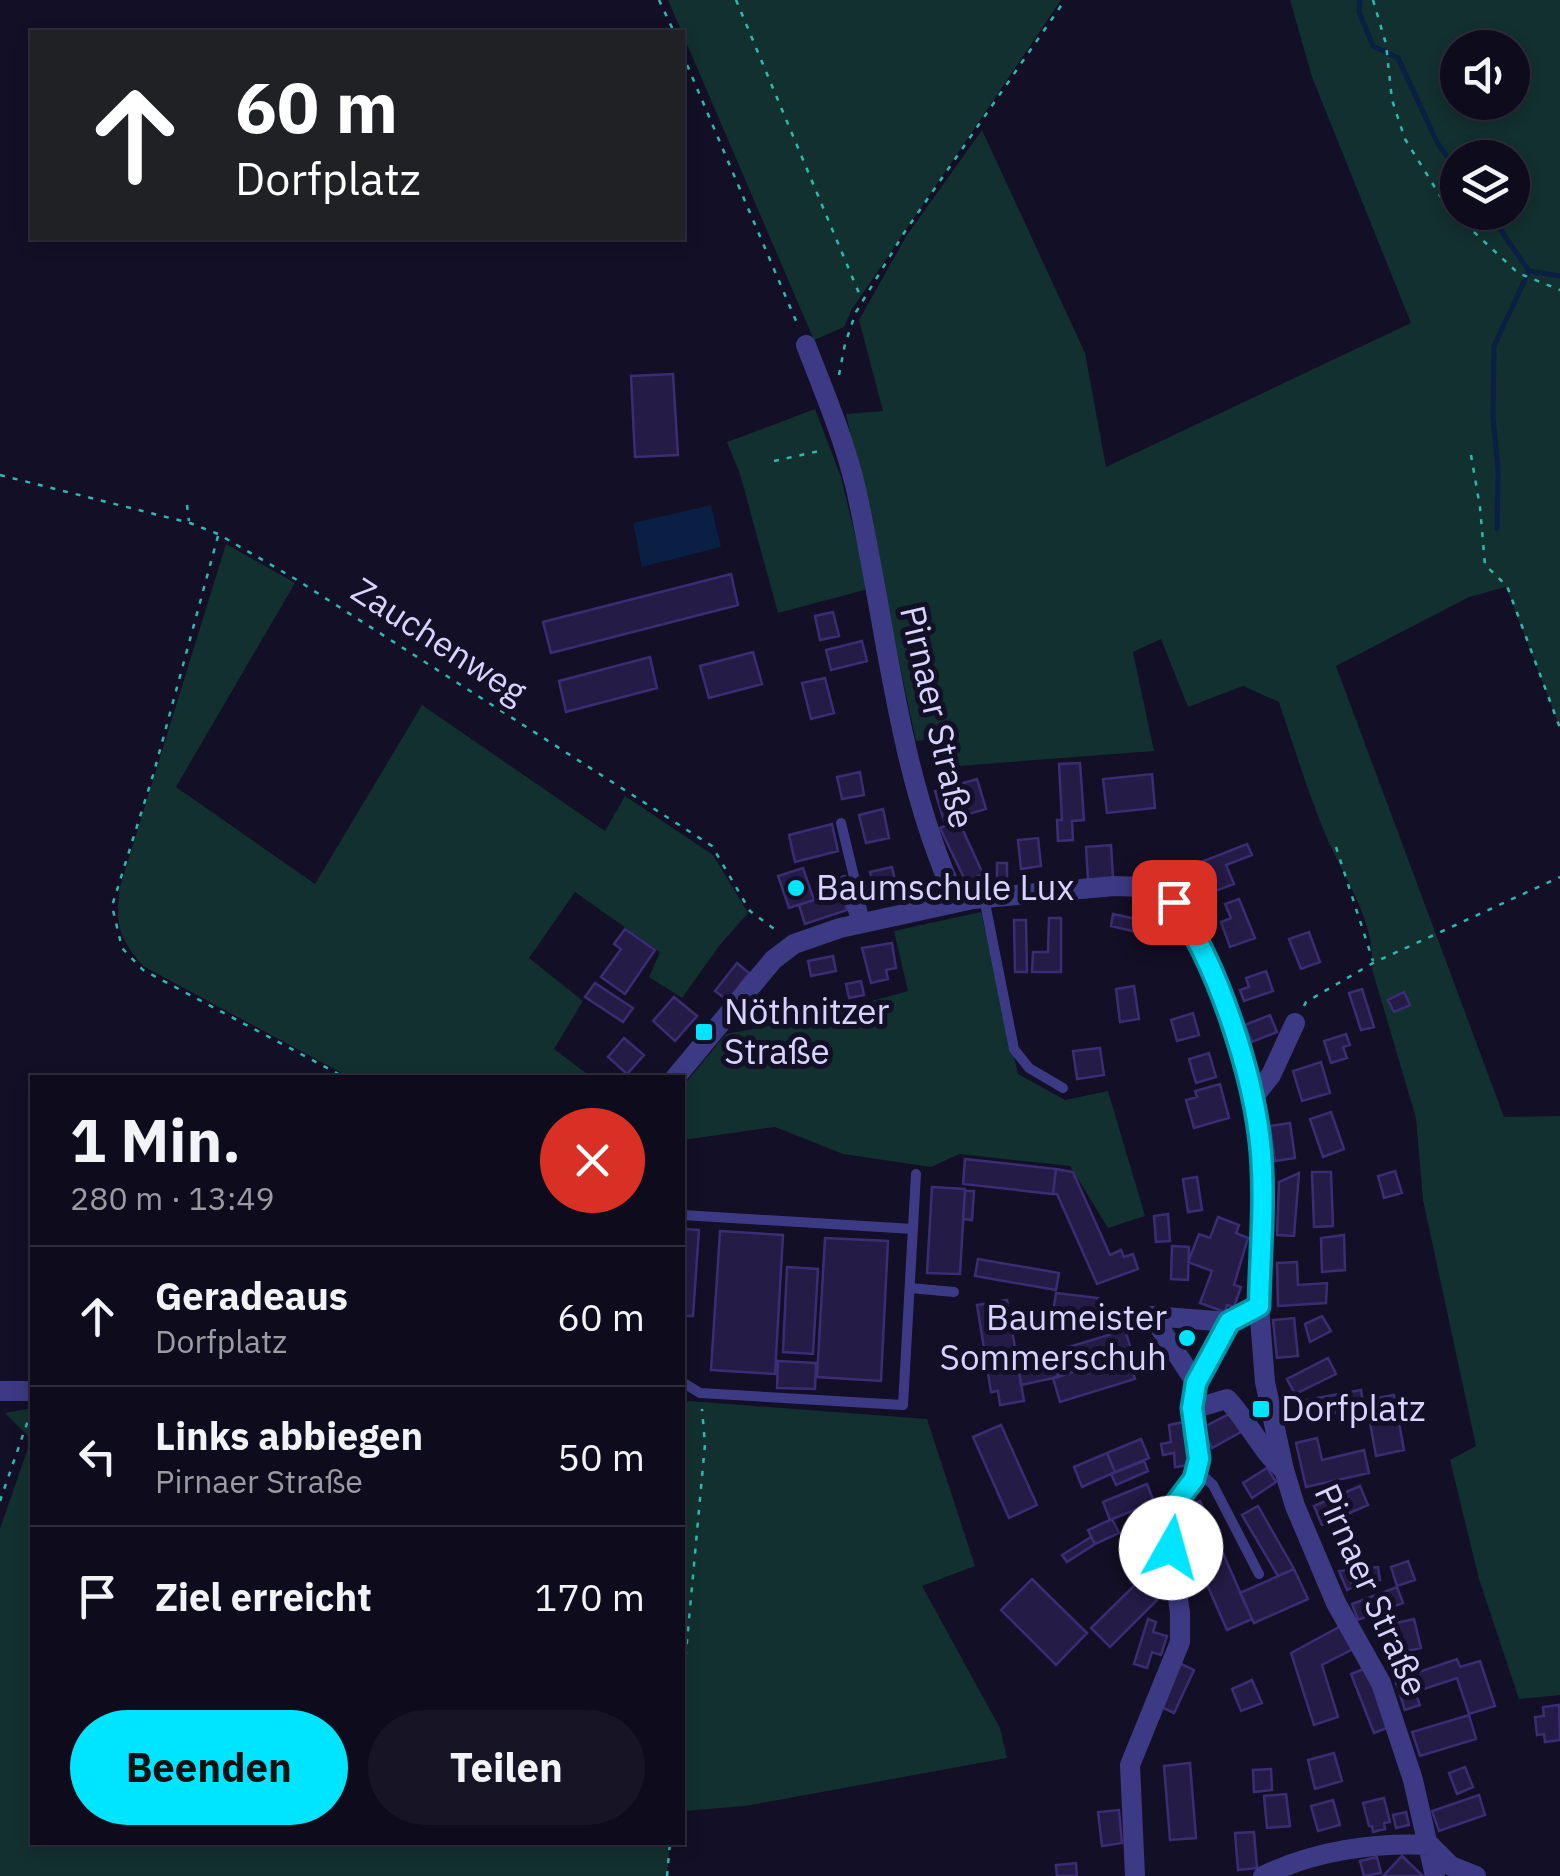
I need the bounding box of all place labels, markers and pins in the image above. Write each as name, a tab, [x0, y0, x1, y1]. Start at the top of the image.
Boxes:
pin	[1132, 860, 1217, 945]
place label: Baumschule Lux	[816, 864, 1074, 910]
marker: Baumschule Lux	[785, 877, 807, 899]
place label: Nöthnitzer Straße	[724, 988, 890, 1074]
marker: Nöthnitzer Straße	[693, 1021, 715, 1043]
place label: Baumeister Sommerschuh	[940, 1294, 1167, 1380]
marker: Baumeister Sommerschuh	[1176, 1327, 1198, 1349]
place label: Dorfplatz	[1281, 1385, 1425, 1431]
marker: Dorfplatz	[1250, 1398, 1272, 1420]

